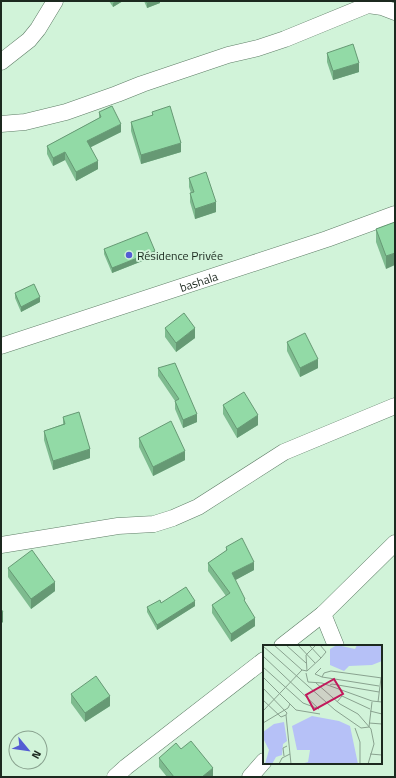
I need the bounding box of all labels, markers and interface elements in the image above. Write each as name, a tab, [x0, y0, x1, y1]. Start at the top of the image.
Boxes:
place label: Résidence Privée	[137, 246, 223, 265]
marker: Résidence Privée	[124, 250, 134, 260]
street label: bashala	[177, 266, 220, 296]
inset map	[263, 645, 382, 764]
north arrow	[8, 730, 48, 770]
text: N	[28, 748, 46, 762]

